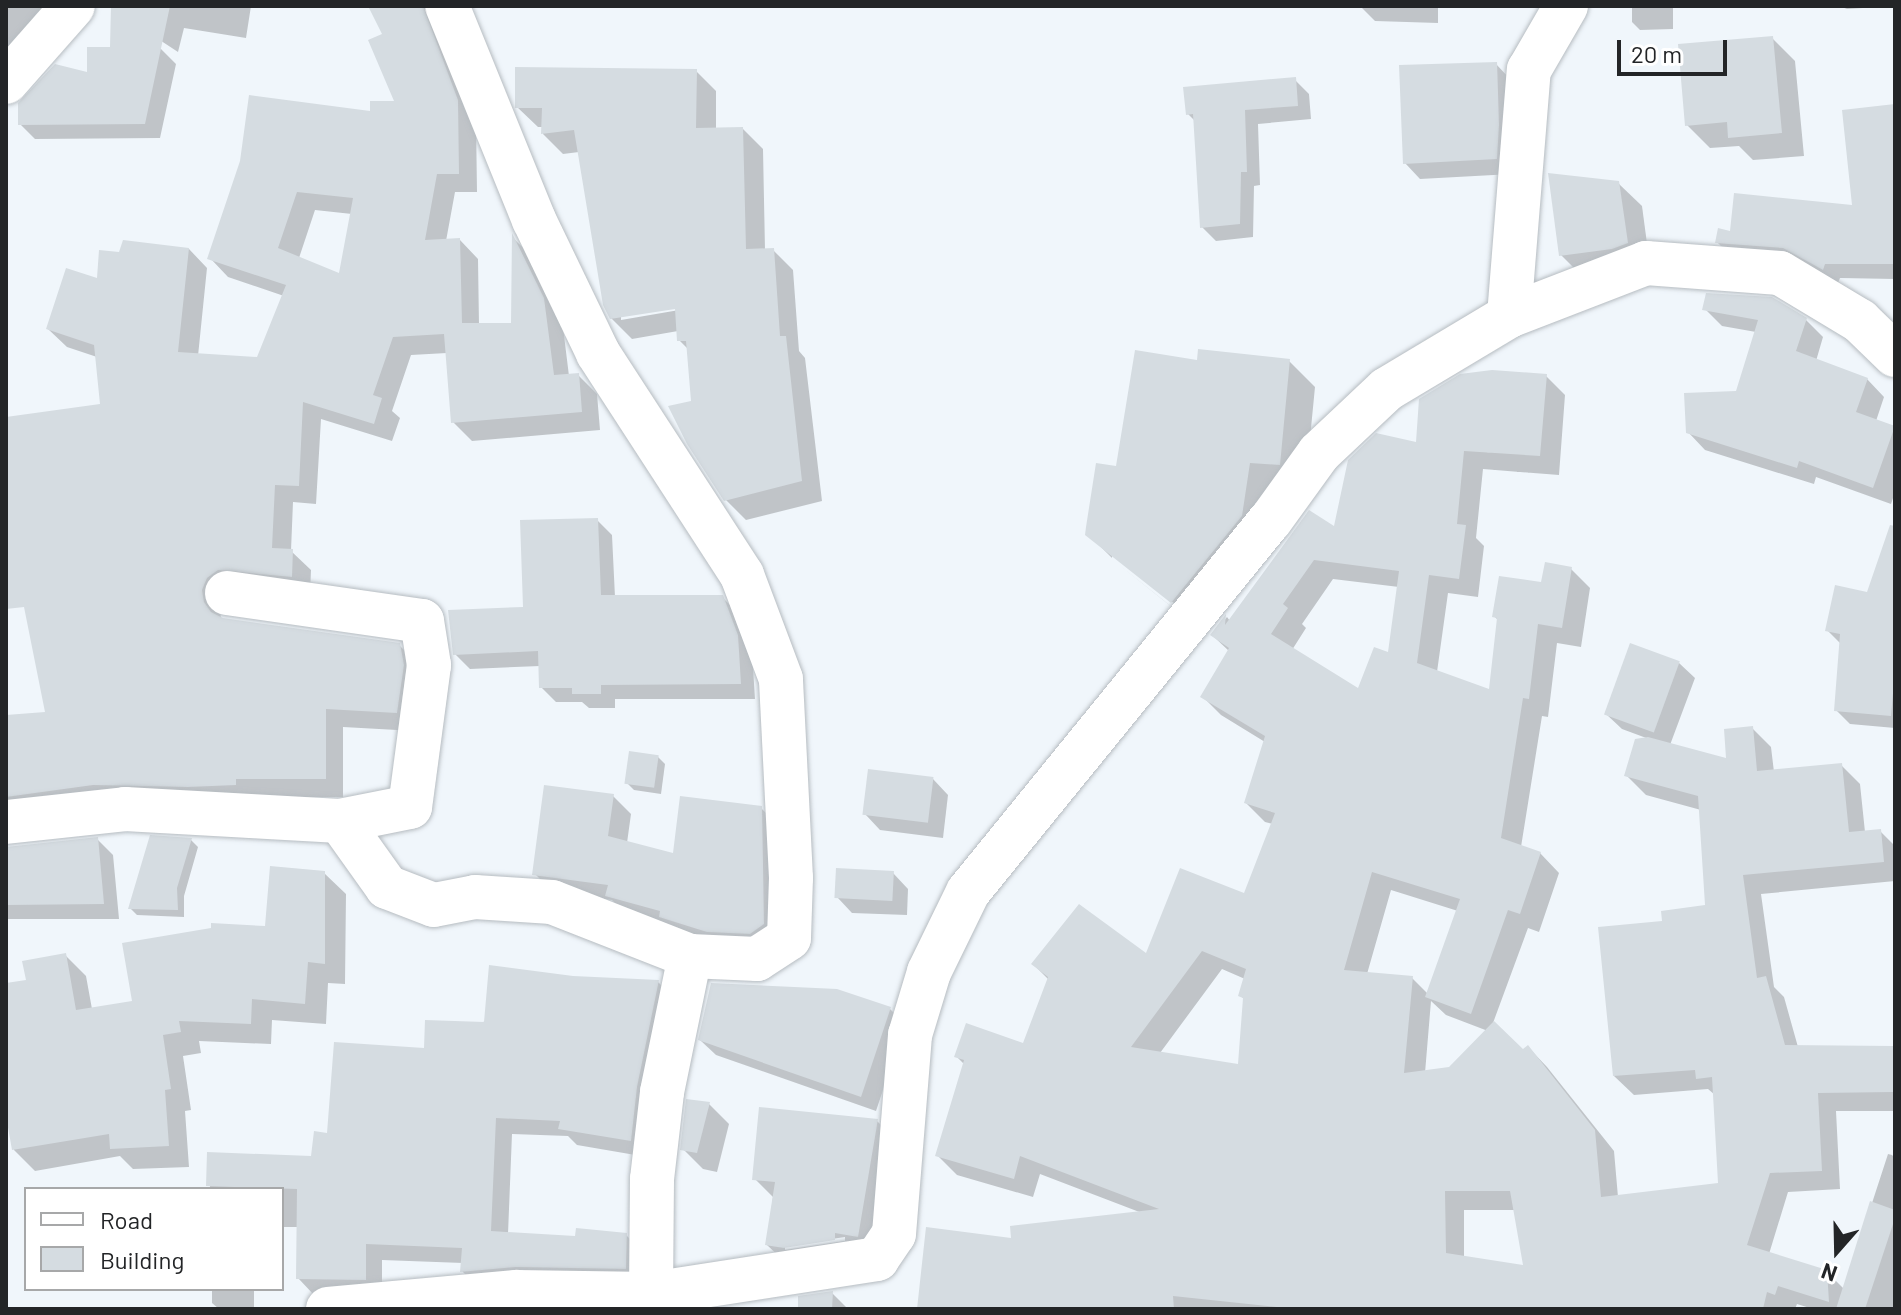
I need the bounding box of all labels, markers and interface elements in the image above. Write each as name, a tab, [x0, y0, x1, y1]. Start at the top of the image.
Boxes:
scale bar	[1621, 24, 1731, 74]
text: 20 m	[1631, 39, 1682, 68]
legend	[24, 1187, 284, 1291]
text: Road	[100, 1205, 153, 1234]
north arrow	[1797, 1211, 1877, 1291]
text: Building	[100, 1245, 184, 1274]
text: N	[1817, 1259, 1840, 1288]

